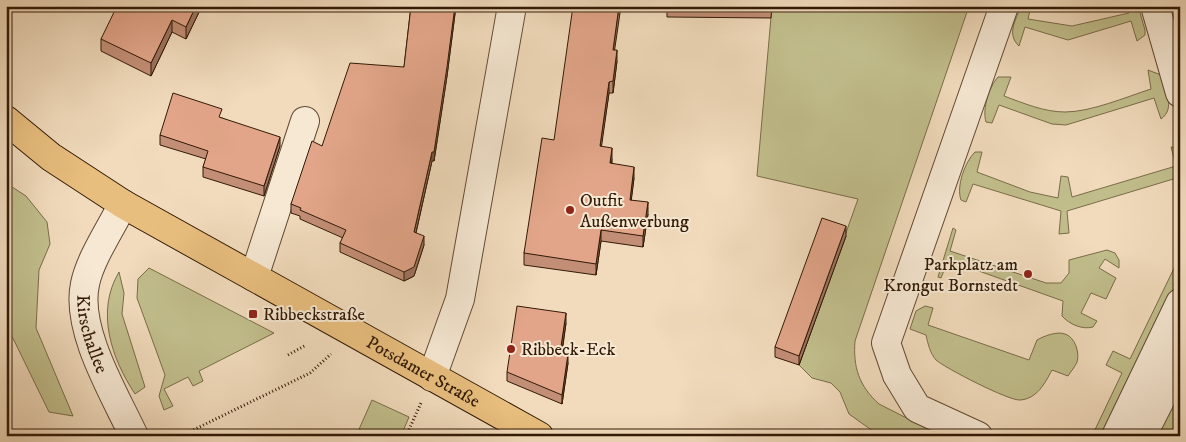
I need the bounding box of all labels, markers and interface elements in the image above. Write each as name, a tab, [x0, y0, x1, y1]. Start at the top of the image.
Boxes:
place label: Outfit Außenwerbung	[580, 190, 689, 233]
marker: Outfit Außenwerbung	[564, 204, 576, 216]
place label: Parkplatz am Krongut Bornstedt	[883, 254, 1018, 297]
marker: Parkplatz am Krongut Bornstedt	[1022, 268, 1034, 280]
street label: Kirschallee	[71, 295, 112, 377]
place label: Ribbeckstraße	[263, 304, 365, 326]
marker: Ribbeckstraße	[247, 308, 259, 320]
street label: Potsdamer Straße	[362, 332, 483, 413]
place label: Ribbeck-Eck	[521, 339, 615, 361]
marker: Ribbeck-Eck	[505, 343, 517, 355]

